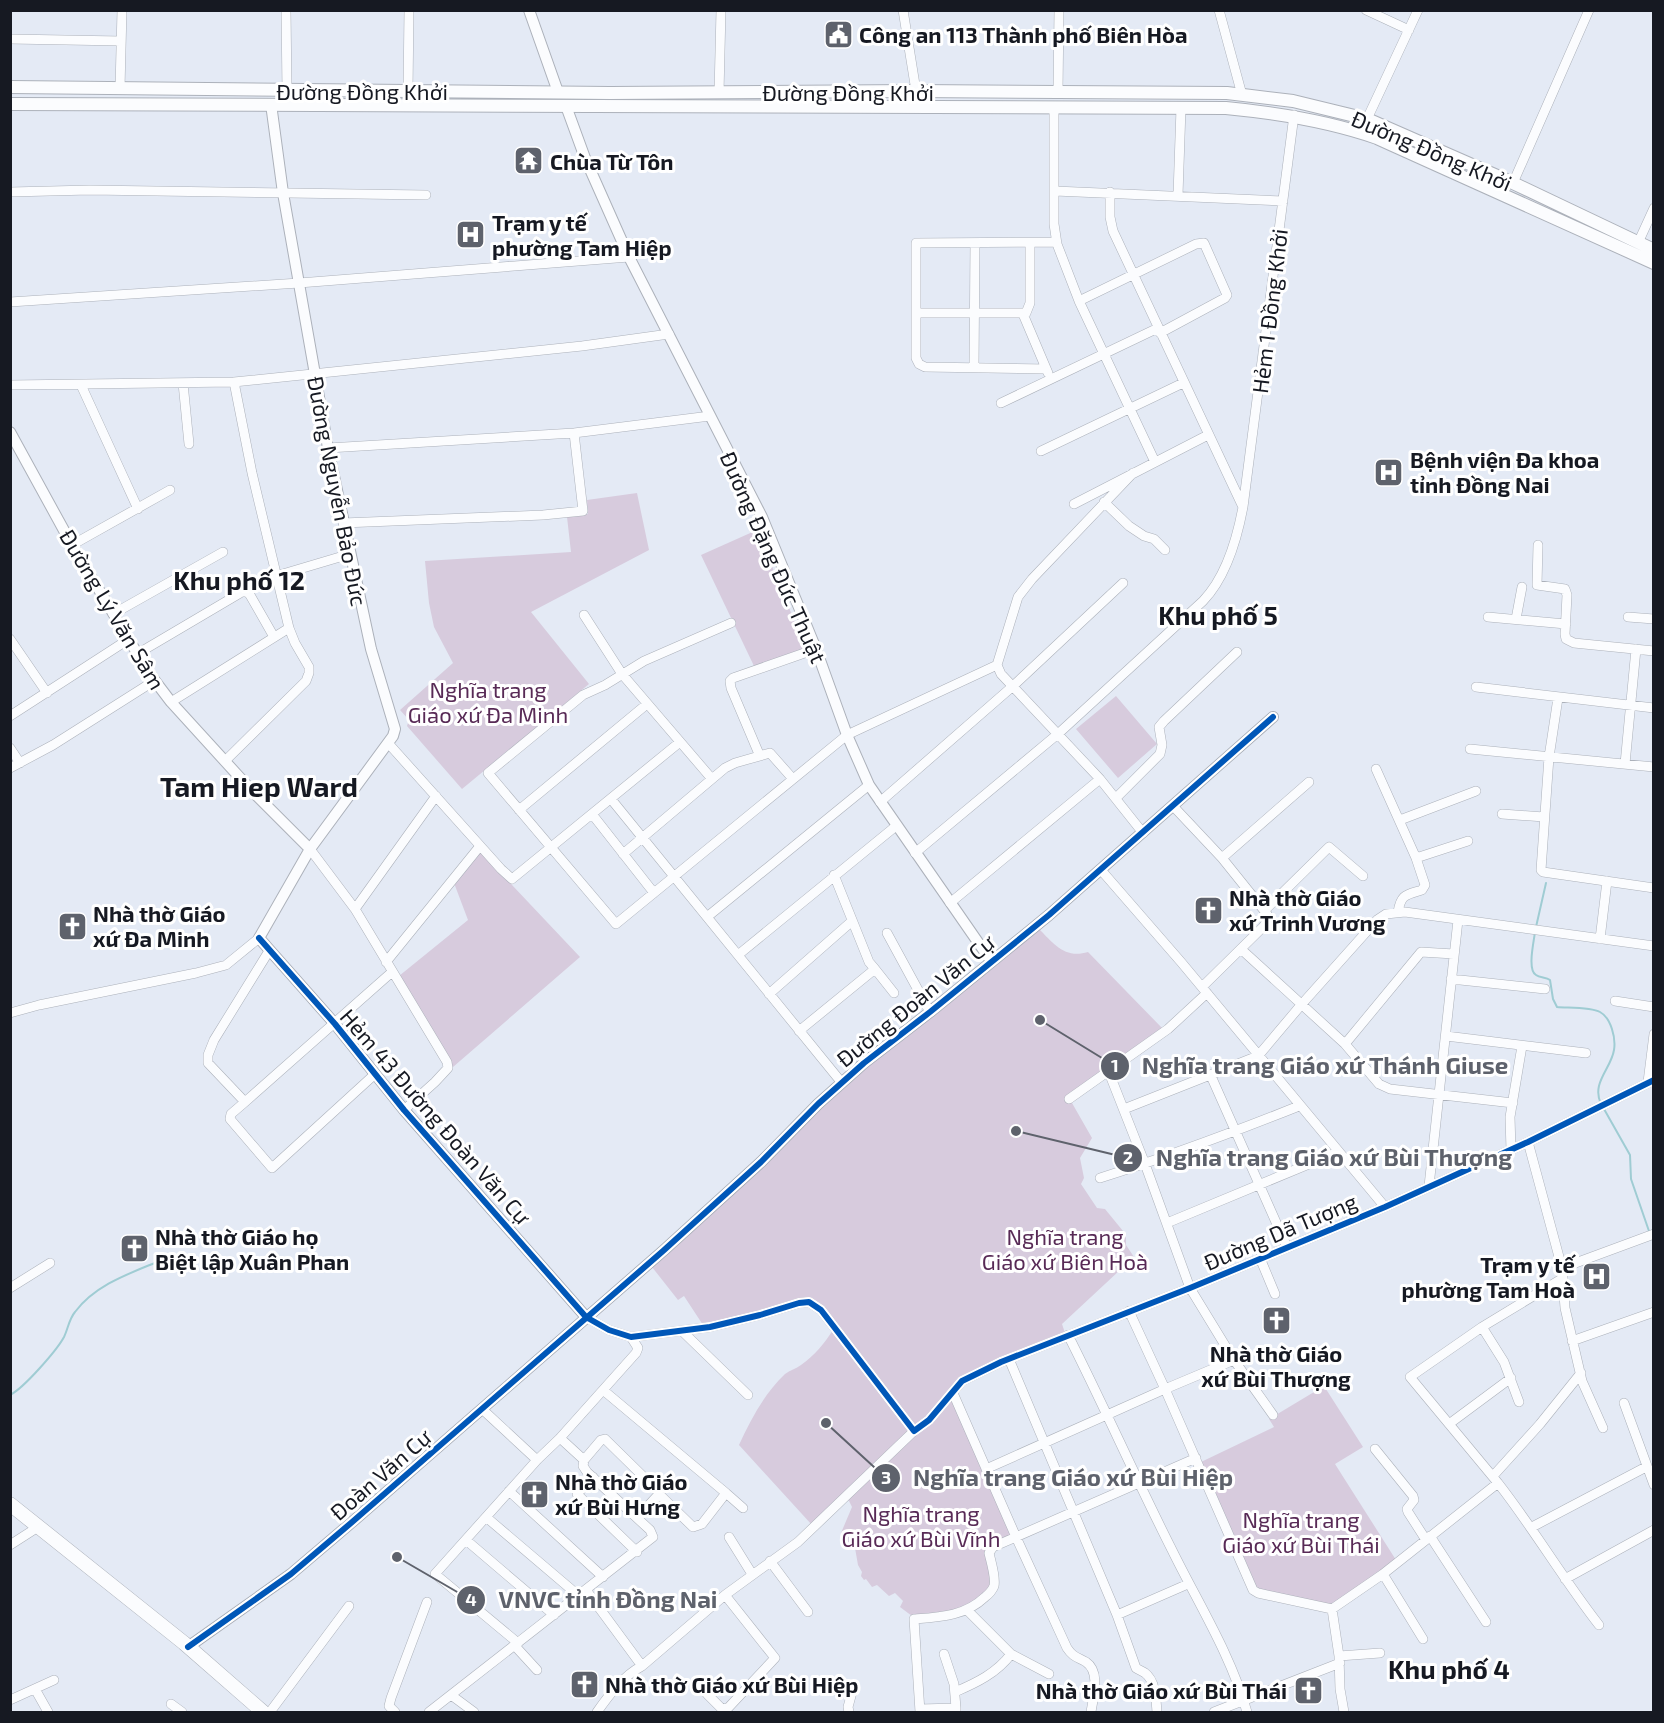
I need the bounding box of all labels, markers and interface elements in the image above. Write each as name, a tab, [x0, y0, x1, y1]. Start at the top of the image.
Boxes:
public building icon: Công an 113 Thành phố Biên Hòa	[822, 18, 854, 50]
place label: Công an 113 Thành phố Biên Hòa	[859, 21, 1188, 47]
street label: Đường Đồng Khởi	[276, 78, 448, 104]
street label: Đường Đồng Khởi	[762, 79, 934, 105]
street label: Đường Đồng Khởi	[1348, 104, 1516, 196]
temple icon: Chùa Từ Tôn	[513, 145, 545, 177]
place label: Chùa Từ Tôn	[550, 148, 673, 174]
place label: Trạm y tế phường Tam Hiệp	[492, 209, 672, 260]
hospital icon: Trạm y tế phường Tam Hiệp	[455, 219, 487, 251]
street label: Hẻm 1 Đồng Khởi	[1246, 227, 1292, 395]
street label: Đường Nguyễn Bảo Đức	[303, 374, 373, 608]
place label: Bệnh viện Đa khoa tỉnh Đồng Nai	[1410, 446, 1599, 497]
street label: Đường Đặng Đức Thuật	[716, 447, 832, 667]
hospital icon: Bệnh viện Đa khoa tỉnh Đồng Nai	[1373, 456, 1405, 488]
street label: Đường Lý Văn Sâm	[55, 524, 171, 694]
district label: Khu phố 12	[173, 564, 305, 595]
district label: Khu phố 5	[1158, 599, 1278, 630]
park label: Nghĩa trang Giáo xứ Đa Minh	[408, 676, 568, 727]
district label: Tam Hiep Ward	[160, 769, 358, 803]
place label: Nhà thờ Giáo xứ Trinh Vương	[1229, 884, 1386, 935]
church icon: Nhà thờ Giáo xứ Trinh Vương	[1192, 894, 1224, 926]
place label: Nhà thờ Giáo xứ Đa Minh	[93, 900, 225, 951]
church icon: Nhà thờ Giáo xứ Đa Minh	[56, 910, 88, 942]
street label: Đường Đoàn Văn Cự	[831, 928, 1000, 1072]
street label: Hẻm 43 Đường Đoàn Văn Cự	[335, 1003, 537, 1230]
callout: Nghĩa trang Giáo xứ Thánh Giuse	[1100, 1045, 1521, 1087]
text: Nghĩa trang Giáo xứ Thánh Giuse	[1142, 1050, 1508, 1079]
text: 1	[1111, 1054, 1119, 1076]
callout: Nghĩa trang Giáo xứ Bùi Thượng	[1113, 1137, 1524, 1179]
text: Nghĩa trang Giáo xứ Bùi Thượng	[1156, 1142, 1512, 1171]
text: 2	[1123, 1146, 1133, 1168]
street label: Đường Dã Tượng	[1200, 1187, 1360, 1275]
place label: Nhà thờ Giáo họ Biệt lập Xuân Phan	[155, 1223, 349, 1274]
park label: Nghĩa trang Giáo xứ Biên Hoà	[982, 1223, 1148, 1274]
church icon: Nhà thờ Giáo họ Biệt lập Xuân Phan	[118, 1233, 150, 1265]
place label: Trạm y tế phường Tam Hoà	[1402, 1251, 1577, 1302]
hospital icon: Trạm y tế phường Tam Hoà	[1580, 1261, 1612, 1293]
church icon: Nhà thờ Giáo xứ Bùi Thượng	[1260, 1305, 1292, 1337]
place label: Nhà thờ Giáo xứ Bùi Thượng	[1201, 1340, 1351, 1391]
street label: Đoàn Văn Cự	[324, 1423, 436, 1525]
callout: Nghĩa trang Giáo xứ Bùi Hiệp	[871, 1457, 1246, 1499]
text: Nghĩa trang Giáo xứ Bùi Hiệp	[913, 1462, 1233, 1491]
text: 3	[881, 1466, 891, 1488]
place label: Nhà thờ Giáo xứ Bùi Hưng	[555, 1468, 687, 1519]
church icon: Nhà thờ Giáo xứ Bùi Hưng	[518, 1478, 550, 1510]
park label: Nghĩa trang Giáo xứ Bùi Vĩnh	[842, 1500, 1000, 1551]
park label: Nghĩa trang Giáo xứ Bùi Thái	[1222, 1506, 1380, 1557]
callout: VNVC tỉnh Đồng Nai	[456, 1579, 729, 1621]
text: VNVC tỉnh Đồng Nai	[499, 1584, 717, 1613]
text: 4	[465, 1588, 477, 1610]
district label: Khu phố 4	[1388, 1653, 1510, 1684]
church icon: Nhà thờ Giáo xứ Bùi Hiệp	[568, 1668, 600, 1700]
place label: Nhà thờ Giáo xứ Bùi Hiệp	[605, 1671, 859, 1697]
church icon: Nhà thờ Giáo xứ Bùi Thái	[1292, 1674, 1324, 1706]
place label: Nhà thờ Giáo xứ Bùi Thái	[1036, 1677, 1287, 1703]

